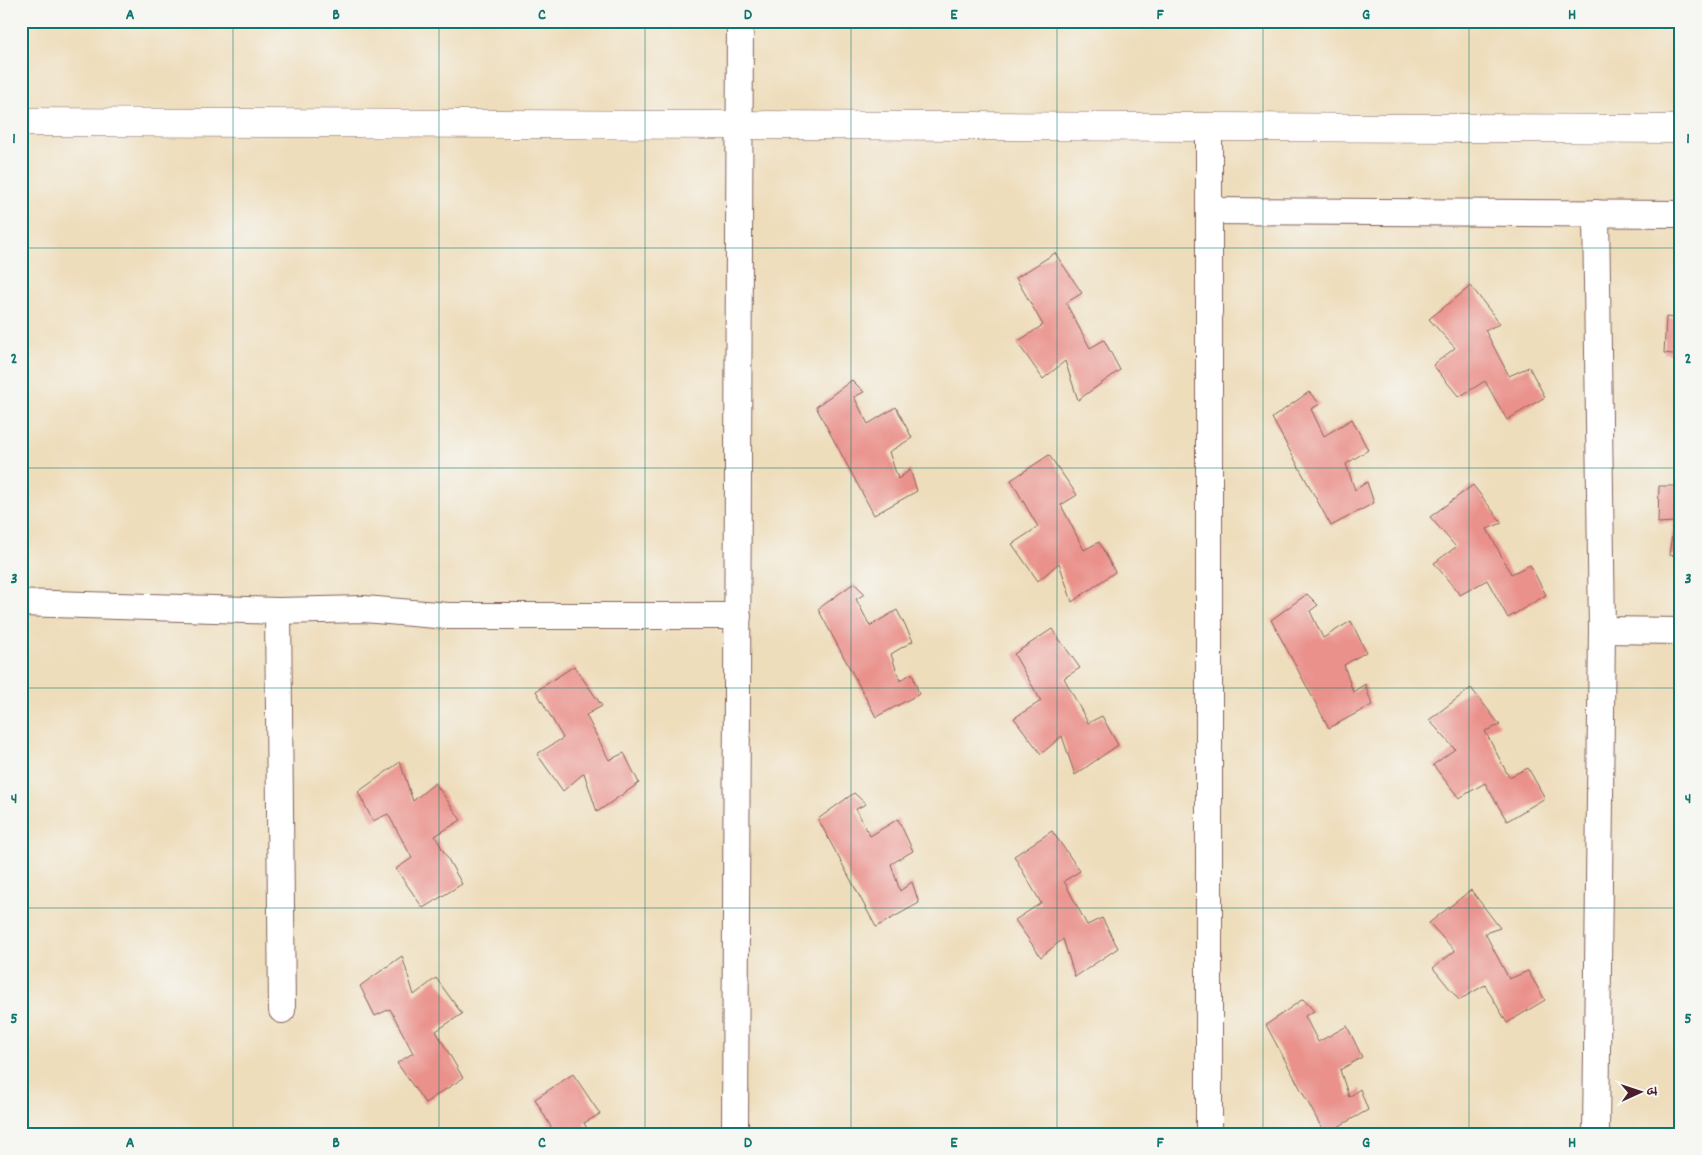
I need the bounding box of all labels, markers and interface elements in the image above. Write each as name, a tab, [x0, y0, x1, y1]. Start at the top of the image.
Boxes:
text: A	[126, 4, 135, 27]
text: B	[332, 4, 340, 27]
text: C	[538, 4, 546, 27]
text: D	[744, 4, 753, 27]
text: E	[950, 4, 958, 27]
text: F	[1156, 4, 1164, 27]
text: G	[1362, 4, 1370, 27]
text: H	[1568, 4, 1576, 27]
text: 1	[12, 128, 16, 151]
text: 1	[1686, 128, 1690, 151]
text: 2	[11, 348, 18, 371]
text: 2	[1685, 348, 1692, 371]
text: 3	[10, 568, 18, 591]
text: 3	[1684, 568, 1692, 591]
text: 4	[11, 788, 17, 811]
text: 4	[1685, 788, 1691, 811]
text: 5	[10, 1008, 18, 1031]
text: 5	[1684, 1008, 1692, 1031]
north arrow	[1614, 1068, 1664, 1118]
text: उ	[1641, 1086, 1661, 1097]
text: A	[126, 1132, 135, 1155]
text: B	[332, 1132, 340, 1155]
text: C	[538, 1132, 546, 1155]
text: D	[744, 1132, 753, 1155]
text: E	[950, 1132, 958, 1155]
text: F	[1156, 1132, 1164, 1155]
text: G	[1362, 1132, 1370, 1155]
text: H	[1568, 1132, 1576, 1155]

